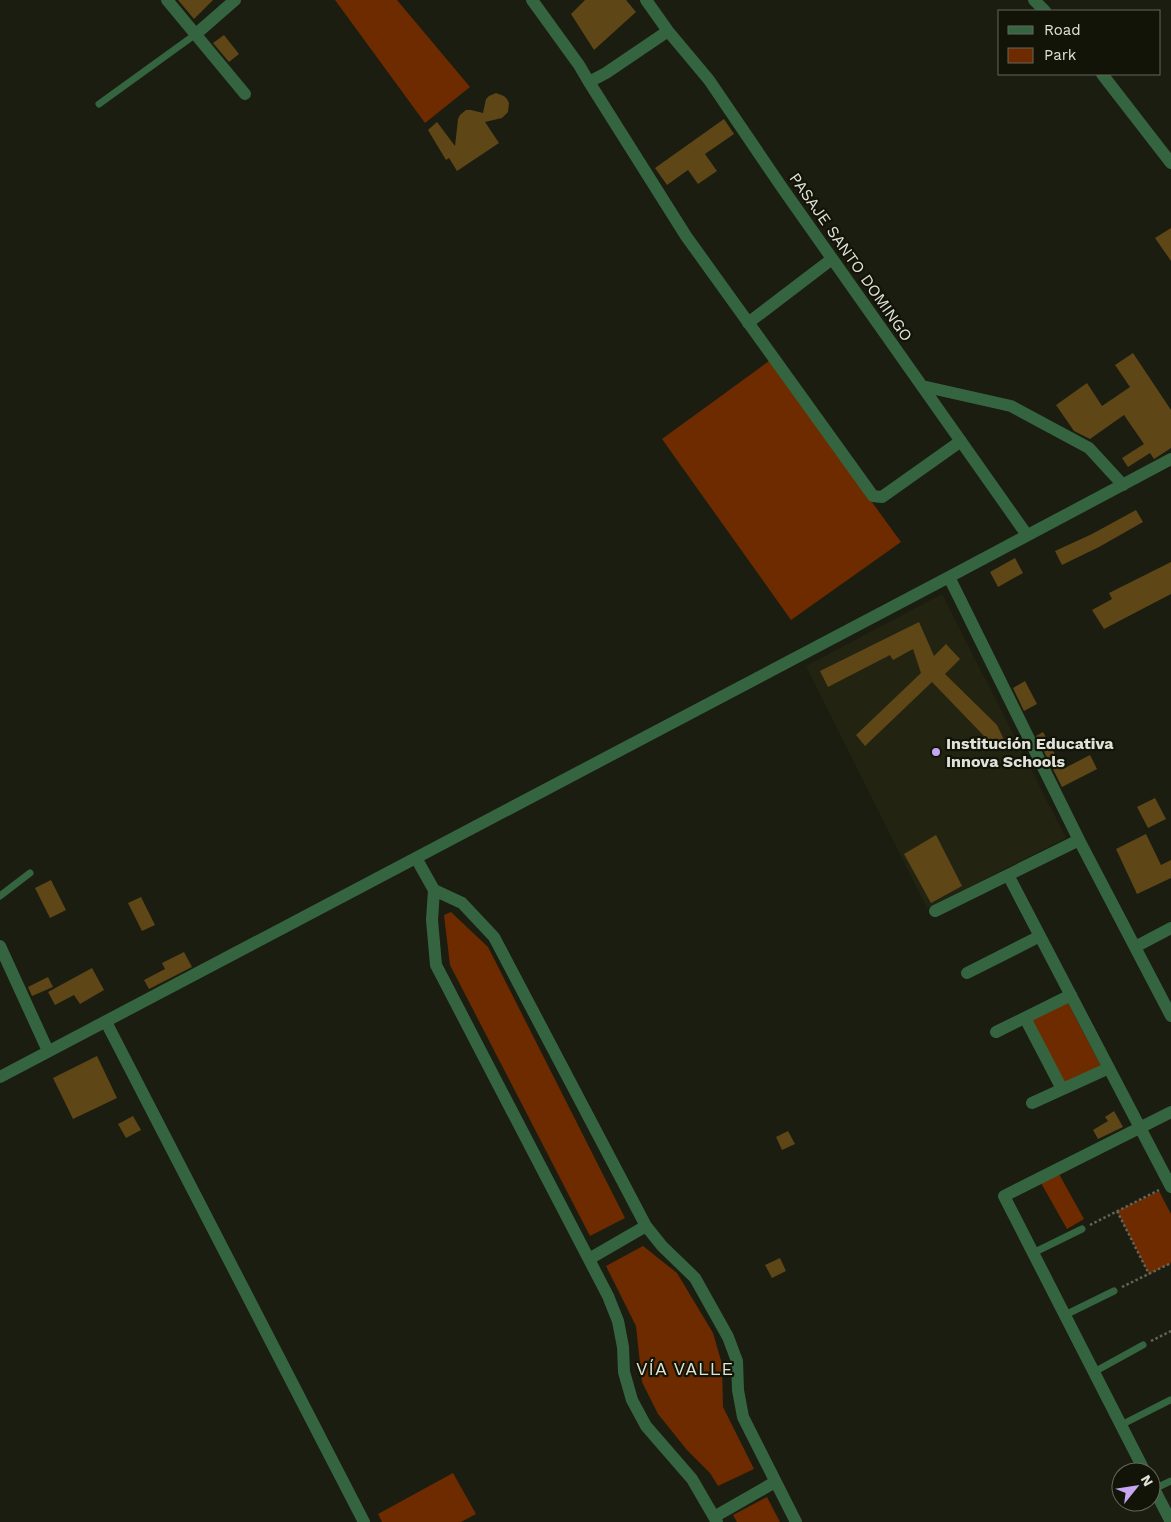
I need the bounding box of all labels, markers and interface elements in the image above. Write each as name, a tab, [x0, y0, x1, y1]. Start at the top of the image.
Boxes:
legend	[998, 10, 1161, 75]
text: Road	[1044, 21, 1081, 39]
text: Park	[1044, 46, 1077, 64]
street label: PASAJE SANTO DOMINGO	[786, 169, 916, 345]
place label: Institución Educativa Innova Schools	[946, 734, 1114, 771]
marker: Institución Educativa Innova Schools	[930, 746, 942, 758]
district label: VÍA VALLE	[636, 1358, 734, 1379]
north arrow	[1111, 1462, 1161, 1512]
text: N	[1138, 1472, 1157, 1489]

